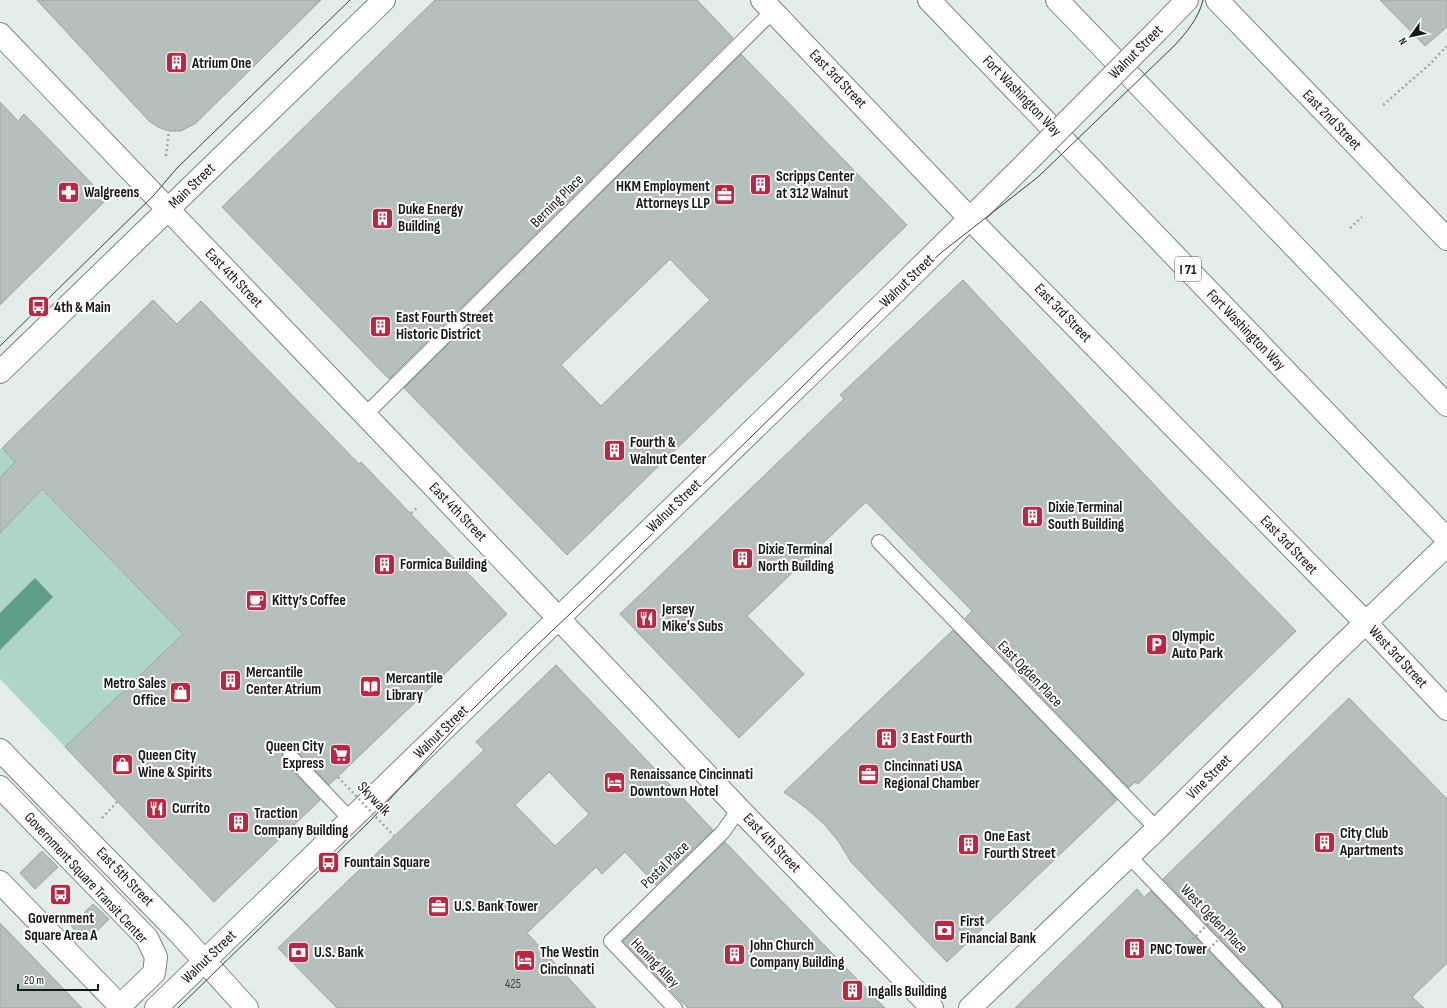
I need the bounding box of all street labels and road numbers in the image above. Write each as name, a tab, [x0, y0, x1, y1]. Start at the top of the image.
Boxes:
street label: Walnut Street	[1105, 21, 1167, 83]
street label: East 3rd Street	[805, 46, 871, 113]
street label: Fort Washington Way	[979, 51, 1066, 141]
street label: East 2nd Street	[1298, 86, 1366, 155]
street label: Main Street	[165, 159, 220, 213]
street label: Berning Place	[526, 170, 588, 232]
street label: East 4th Street	[201, 244, 267, 312]
street label: Walnut Street	[875, 250, 939, 312]
road number: I 71	[1175, 257, 1201, 281]
street label: East 3rd Street	[1030, 280, 1096, 347]
street label: Fort Washington Way	[1203, 285, 1290, 375]
street label: Walnut Street	[642, 475, 706, 537]
street label: East 4th Street	[425, 478, 491, 546]
street label: East 3rd Street	[1256, 512, 1322, 579]
street label: West 3rd Street	[1364, 622, 1432, 693]
street label: East Ogden Place	[994, 637, 1066, 711]
street label: Walnut Street	[409, 701, 473, 763]
street label: Vine Street	[1182, 750, 1236, 804]
street label: Skywalk	[353, 778, 395, 820]
street label: Government Square Transit Center	[20, 808, 152, 948]
street label: East 4th Street	[739, 809, 805, 877]
street label: Postal Place	[637, 837, 693, 893]
street label: East 5th Street	[92, 843, 158, 911]
street label: West Ogden Place	[1176, 880, 1252, 958]
street label: Walnut Street	[177, 926, 241, 988]
street label: Honing Alley	[627, 934, 683, 992]

